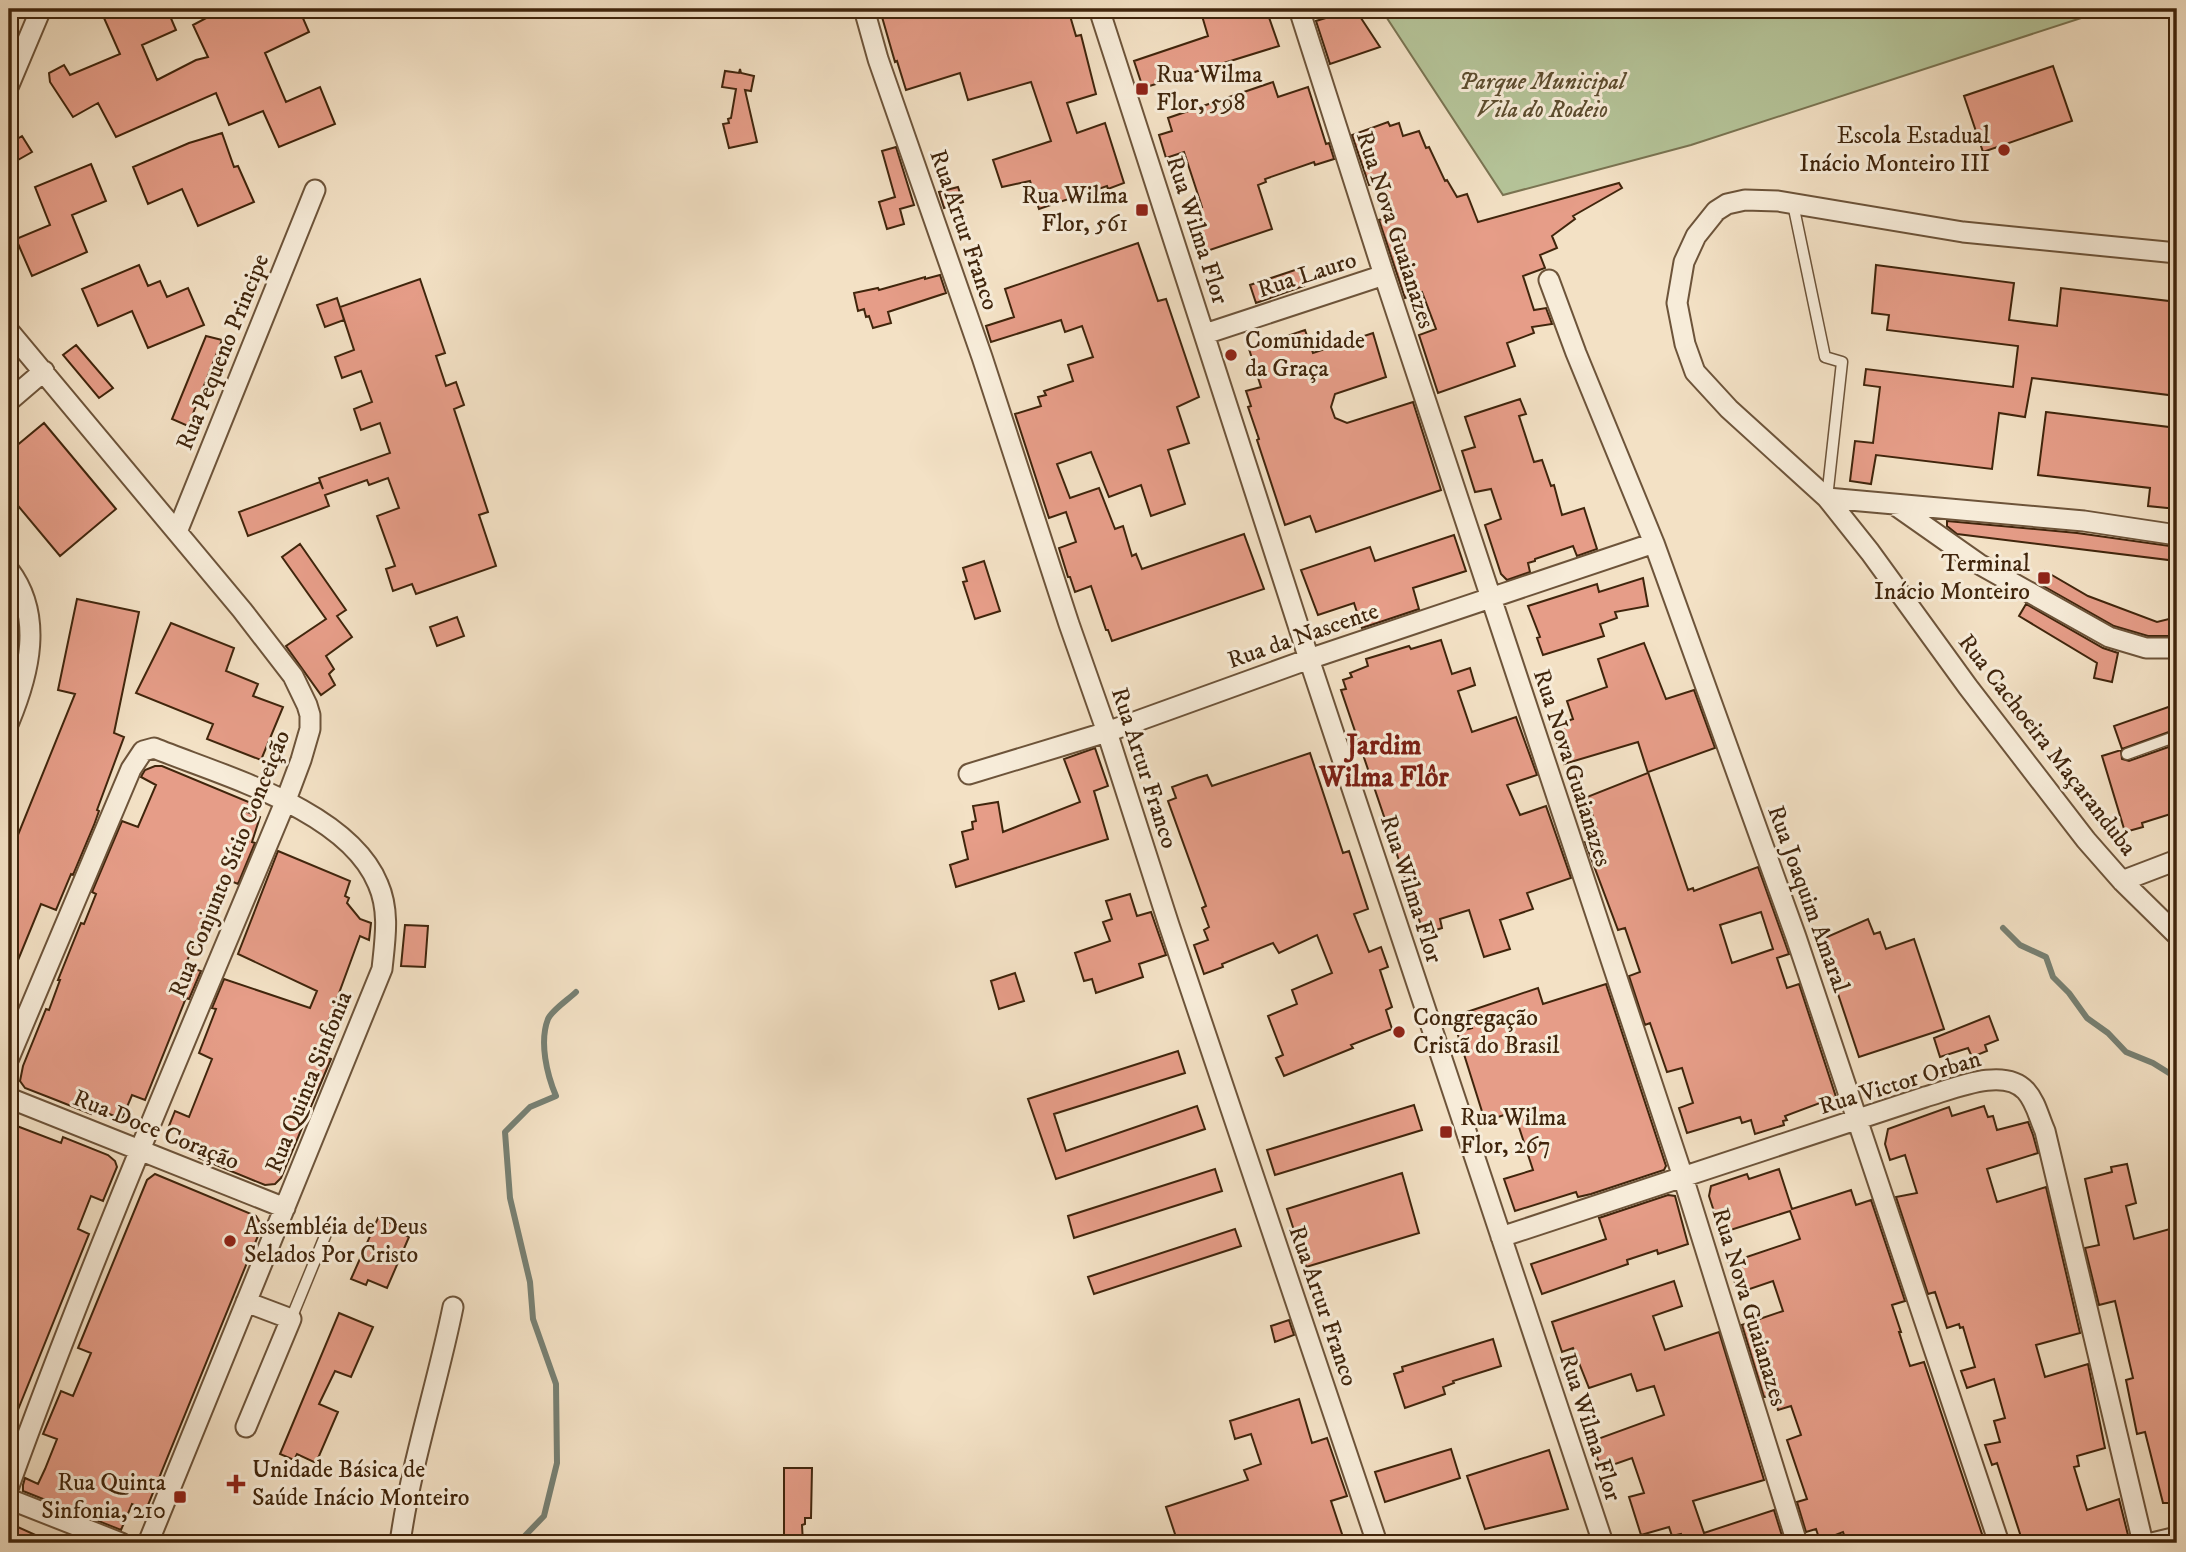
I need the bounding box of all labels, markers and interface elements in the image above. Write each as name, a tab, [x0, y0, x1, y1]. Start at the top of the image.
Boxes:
place label: Rua Wilma Flor, 598	[1156, 60, 1263, 118]
park label: Parque Municipal Vila do Rodeio	[1459, 67, 1628, 125]
marker: Rua Wilma Flor, 598	[1134, 81, 1150, 97]
place label: Escola Estadual Inácio Monteiro III	[1799, 121, 1991, 179]
street label: Rua Nova Guaianazes	[1349, 128, 1441, 332]
marker: Escola Estadual Inácio Monteiro III	[1996, 142, 2012, 158]
street label: Rua Artur Franco	[923, 146, 1005, 314]
street label: Rua Wilma Flor	[1159, 152, 1235, 308]
place label: Rua Wilma Flor, 561	[1022, 181, 1129, 239]
marker: Rua Wilma Flor, 561	[1134, 202, 1150, 218]
street label: Rua Lauro	[1254, 245, 1360, 305]
street label: Rua Pequeno Principe	[170, 249, 276, 455]
place label: Comunidade da Graça	[1245, 326, 1365, 384]
marker: Comunidade da Graça	[1223, 347, 1239, 363]
place label: Terminal Inácio Monteiro	[1874, 549, 2031, 607]
marker: Terminal Inácio Monteiro	[2036, 570, 2052, 586]
street label: Rua da Nascente	[1223, 596, 1383, 676]
street label: Rua Cachoeira Maçaranduba	[1951, 628, 2143, 863]
street label: Rua Nova Guaianazes	[1526, 666, 1618, 870]
street label: Rua Artur Franco	[1104, 684, 1184, 852]
street label: Rua Conjunto Sítio Conceição	[163, 726, 297, 1002]
district label: Jardim Wilma Flôr	[1318, 728, 1449, 795]
street label: Rua Joaquim Amaral	[1760, 802, 1856, 997]
street label: Rua Wilma Flor	[1373, 811, 1449, 967]
street label: Rua Quinta Sinfonia	[259, 986, 359, 1177]
place label: Congregação Cristã do Brasil	[1413, 1003, 1560, 1061]
marker: Congregação Cristã do Brasil	[1391, 1024, 1407, 1040]
street label: Rua Victor Orban	[1815, 1044, 1985, 1122]
street label: Rua Doce Coração	[68, 1083, 244, 1177]
place label: Rua Wilma Flor, 267	[1460, 1103, 1567, 1161]
marker: Rua Wilma Flor, 267	[1438, 1124, 1454, 1140]
street label: Rua Nova Guaianazes	[1705, 1204, 1793, 1410]
place label: Assembléia de Deus Selados Por Cristo	[244, 1212, 427, 1270]
street label: Rua Artur Franco	[1282, 1222, 1364, 1390]
marker: Assembléia de Deus Selados Por Cristo	[222, 1233, 238, 1249]
street label: Rua Wilma Flor	[1552, 1349, 1628, 1505]
place label: Unidade Básica de Saúde Inácio Monteiro	[252, 1455, 469, 1513]
place label: Rua Quinta Sinfonia, 210	[41, 1468, 167, 1526]
marker: Unidade Básica de Saúde Inácio Monteiro	[226, 1474, 246, 1494]
marker: Rua Quinta Sinfonia, 210	[172, 1489, 188, 1505]

